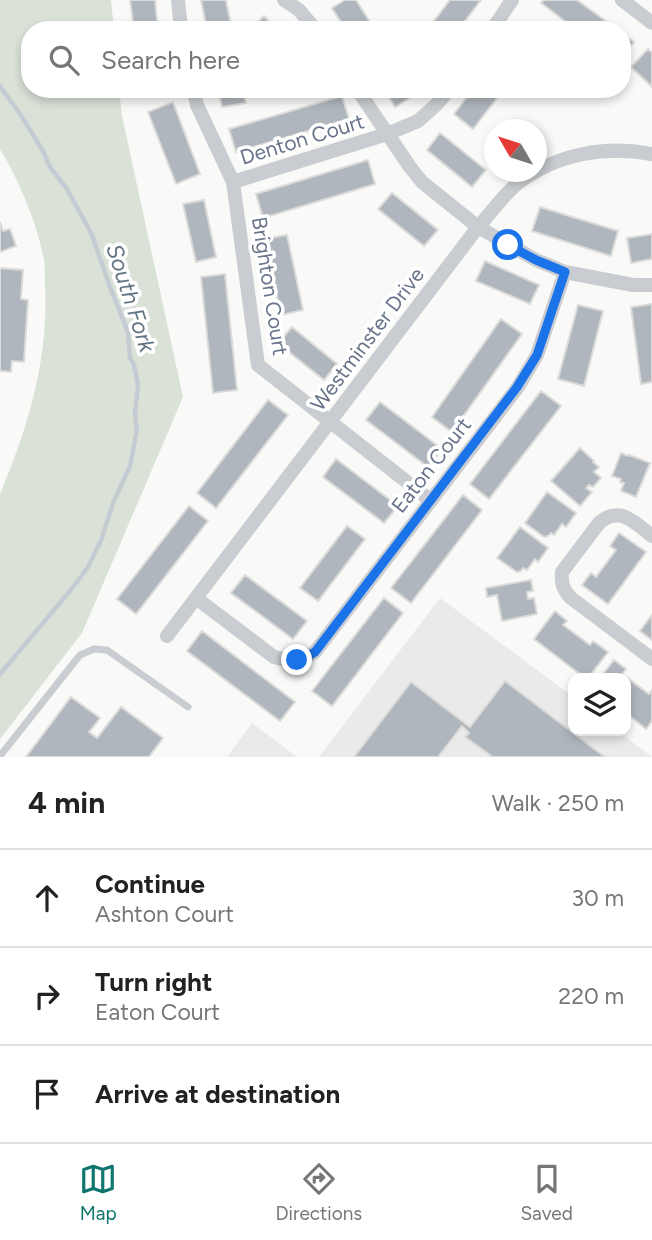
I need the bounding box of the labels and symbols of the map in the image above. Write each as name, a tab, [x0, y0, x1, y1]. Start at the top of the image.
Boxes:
street label: Denton Court	[237, 108, 367, 170]
north arrow	[484, 119, 547, 182]
street label: Brighton Court	[247, 215, 293, 357]
route start	[492, 229, 523, 260]
water label: South Fork	[100, 240, 162, 357]
street label: Westminster Drive	[305, 262, 429, 416]
street label: Eaton Court	[386, 412, 476, 518]
route end	[281, 644, 312, 675]

